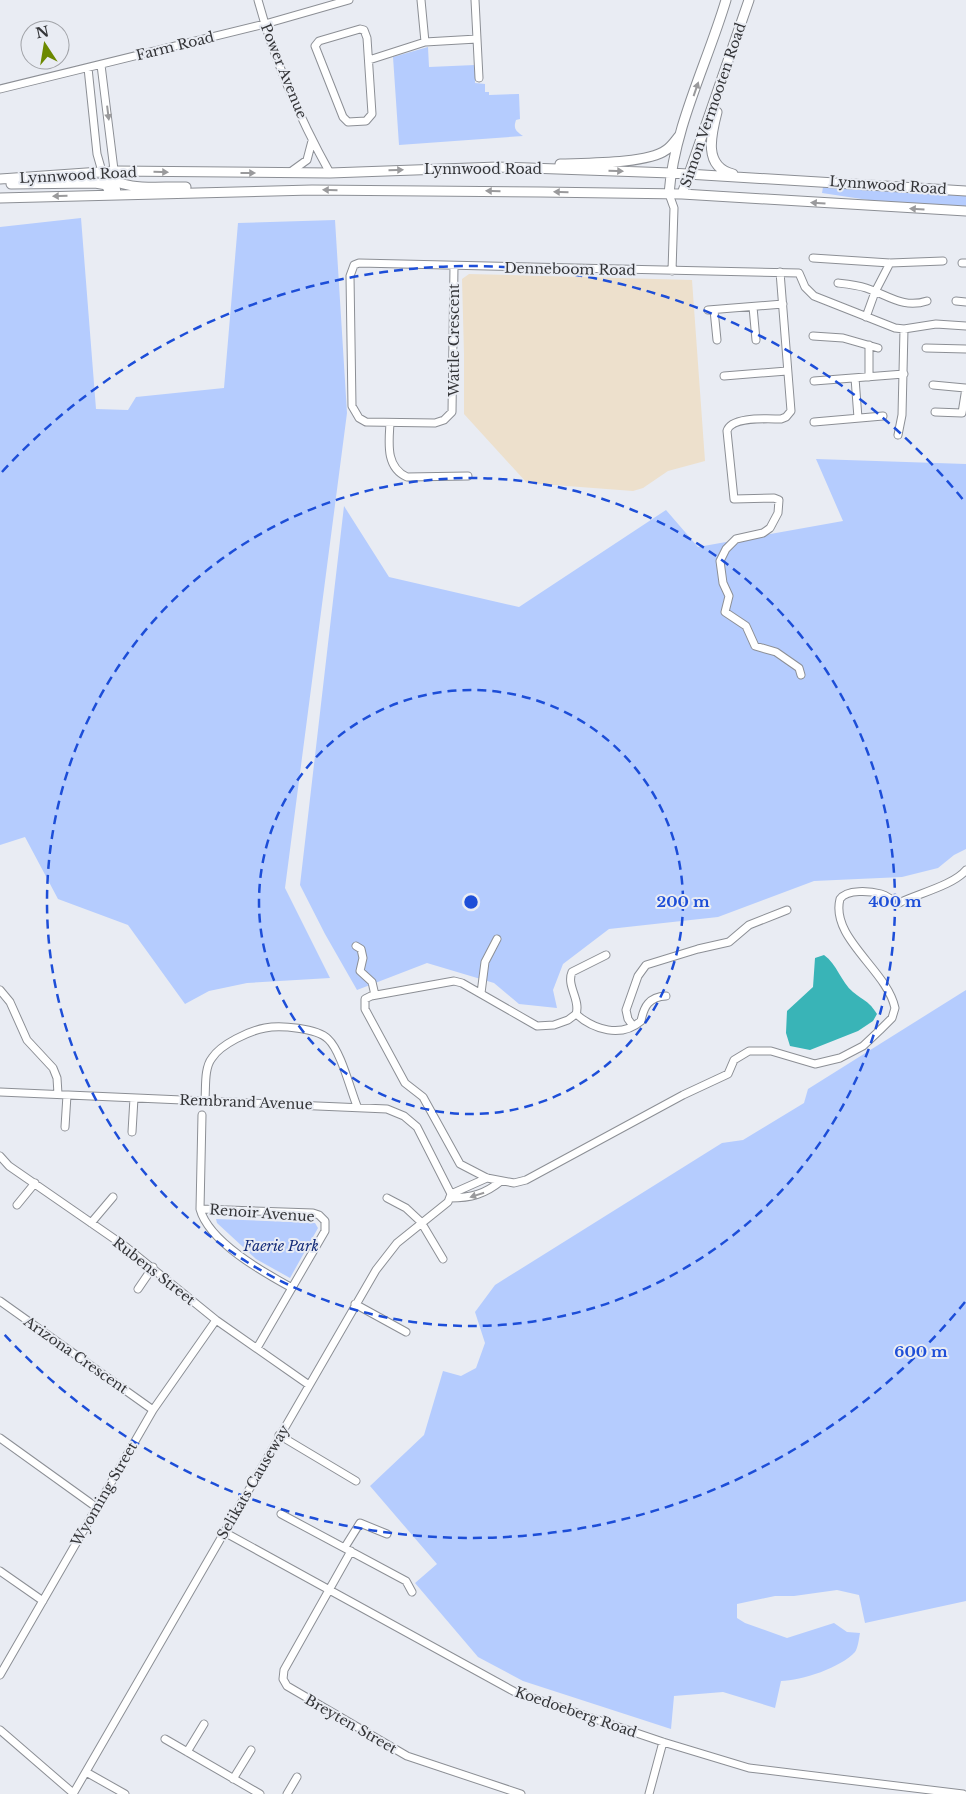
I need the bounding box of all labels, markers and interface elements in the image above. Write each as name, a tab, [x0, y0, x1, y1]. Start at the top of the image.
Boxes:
north arrow	[20, 20, 70, 70]
street label: Simon Vermooten Road	[676, 20, 750, 190]
street label: Power Avenue	[257, 21, 311, 121]
text: N	[34, 22, 51, 42]
street label: Farm Road	[134, 28, 216, 64]
one-way arrow	[692, 81, 700, 96]
one-way arrow	[104, 106, 112, 122]
street label: Lynnwood Road	[424, 160, 542, 178]
street label: Lynnwood Road	[19, 163, 138, 187]
one-way arrow	[389, 166, 405, 174]
one-way arrow	[609, 167, 625, 175]
one-way arrow	[153, 168, 169, 176]
one-way arrow	[241, 169, 257, 177]
street label: Lynnwood Road	[829, 172, 948, 198]
one-way arrow	[322, 186, 338, 194]
one-way arrow	[484, 187, 500, 195]
one-way arrow	[553, 188, 569, 196]
one-way arrow	[51, 192, 67, 200]
one-way arrow	[810, 198, 826, 206]
one-way arrow	[909, 204, 925, 212]
street label: Denneboom Road	[504, 259, 636, 279]
street label: Wattle Crescent	[445, 283, 463, 397]
text: 200 m	[657, 892, 710, 911]
text: 400 m	[868, 892, 922, 911]
centre of rings	[462, 893, 480, 911]
street label: Rembrand Avenue	[179, 1091, 313, 1113]
one-way arrow	[470, 1191, 485, 1199]
street label: Renoir Avenue	[209, 1200, 315, 1226]
street label: Rubens Street	[109, 1233, 199, 1309]
park label: Faerie Park	[242, 1237, 319, 1255]
street label: Arizona Crescent	[20, 1312, 132, 1398]
text: 600 m	[894, 1342, 948, 1361]
street label: Selikats Causeway	[213, 1422, 293, 1542]
street label: Wyoming Street	[66, 1438, 142, 1550]
street label: Koedoeberg Road	[513, 1683, 640, 1741]
street label: Breyten Street	[302, 1690, 401, 1758]

